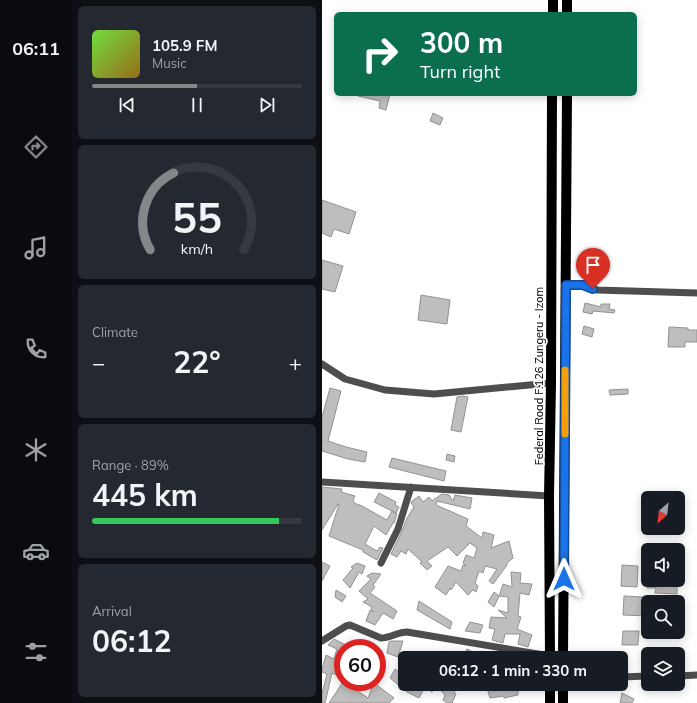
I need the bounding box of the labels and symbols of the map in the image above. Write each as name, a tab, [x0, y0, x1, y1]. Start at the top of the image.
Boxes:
pin	[576, 248, 610, 289]
street label: Federal Road F.126 Zungeru - Izom	[532, 287, 546, 465]
north arrow	[641, 491, 685, 535]
position arrow	[543, 558, 585, 600]
speed limit sign: 60	[334, 639, 386, 691]

